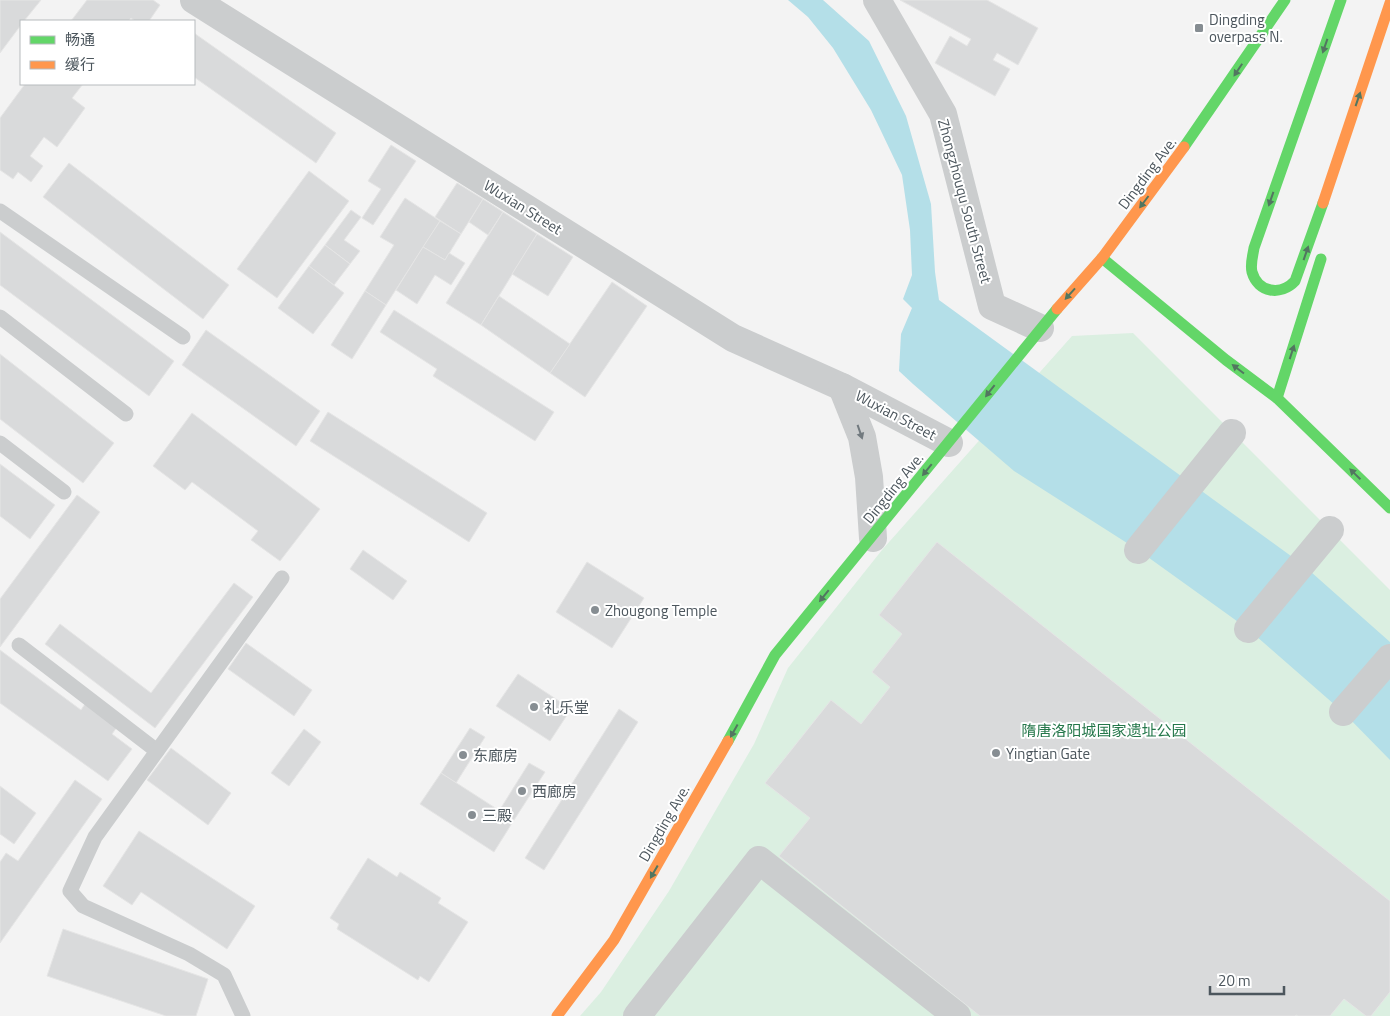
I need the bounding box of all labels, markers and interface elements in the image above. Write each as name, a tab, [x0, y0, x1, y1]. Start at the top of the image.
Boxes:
place label: Dingding overpass N.	[1209, 8, 1283, 48]
legend	[20, 20, 195, 85]
marker: Dingding overpass N.	[1193, 22, 1205, 34]
text: 畅通	[65, 28, 95, 51]
one-way arrow	[1321, 39, 1329, 54]
text: 缓行	[65, 53, 95, 76]
one-way arrow	[1234, 63, 1243, 76]
one-way arrow	[1354, 91, 1362, 106]
street label: Zhongzhouqu South Street	[932, 116, 998, 286]
street label: Dingding Ave.	[1112, 132, 1182, 214]
street label: Wuxian Street	[479, 174, 567, 241]
one-way arrow	[1267, 192, 1274, 207]
one-way arrow	[1139, 195, 1149, 209]
one-way arrow	[1302, 245, 1310, 260]
one-way arrow	[1064, 288, 1076, 300]
one-way arrow	[1288, 344, 1296, 359]
one-way arrow	[1231, 364, 1245, 374]
street label: Wuxian Street	[851, 384, 941, 446]
one-way arrow	[985, 384, 995, 398]
one-way arrow	[857, 425, 864, 440]
street label: Dingding Ave.	[857, 448, 929, 528]
one-way arrow	[922, 463, 933, 476]
one-way arrow	[1349, 468, 1361, 480]
one-way arrow	[818, 589, 829, 602]
place label: Zhougong Temple	[605, 599, 717, 622]
marker: Zhougong Temple	[589, 604, 601, 616]
place label: 礼乐堂	[544, 696, 589, 719]
marker: 礼乐堂	[528, 701, 540, 713]
park label: 隋唐洛阳城国家遗址公园	[1021, 719, 1187, 742]
one-way arrow	[730, 724, 739, 737]
place label: Yingtian Gate	[1006, 742, 1090, 765]
place label: 东廊房	[473, 744, 518, 767]
marker: Yingtian Gate	[990, 747, 1002, 759]
marker: 东廊房	[457, 749, 469, 761]
place label: 西廊房	[532, 780, 577, 803]
street label: Dingding Ave.	[633, 780, 695, 866]
marker: 西廊房	[516, 785, 528, 797]
place label: 三殿	[482, 804, 512, 827]
marker: 三殿	[466, 809, 478, 821]
one-way arrow	[649, 865, 658, 878]
scale bar	[1210, 964, 1284, 996]
text: 20 m	[1218, 969, 1251, 992]

